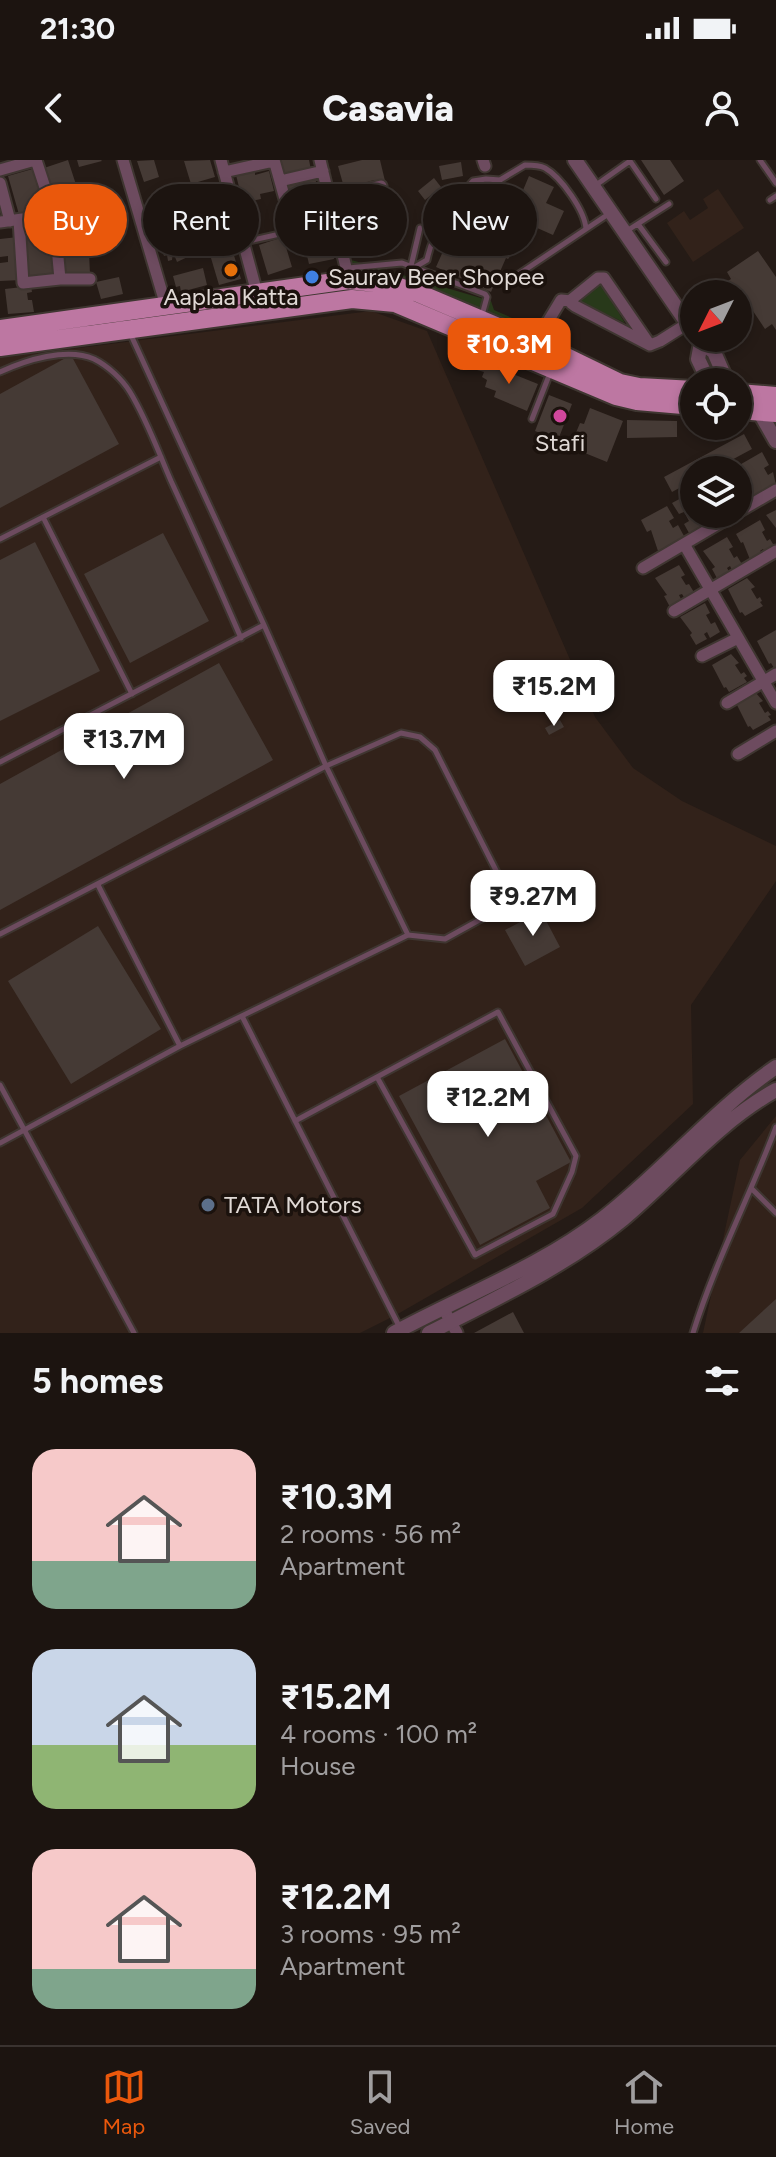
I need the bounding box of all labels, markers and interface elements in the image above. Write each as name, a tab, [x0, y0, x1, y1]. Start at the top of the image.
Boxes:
text: 21:30	[40, 10, 115, 47]
icon: back	[32, 86, 76, 130]
icon: person	[700, 86, 744, 130]
text: Casavia	[322, 87, 454, 130]
chip: Buy	[24, 184, 127, 256]
chip: Rent	[143, 184, 259, 256]
chip: Filters	[275, 184, 407, 256]
chip: New	[423, 184, 537, 256]
marker: Aaplaa Katta	[222, 261, 240, 279]
place label: Saurav Beer Shopee	[328, 262, 544, 291]
marker: Saurav Beer Shopee	[303, 268, 321, 286]
north arrow	[680, 280, 752, 352]
map controls	[680, 280, 752, 528]
place label: Aaplaa Katta	[163, 282, 299, 311]
pin: ₹10.3M	[444, 318, 574, 386]
text: ₹10.3M	[466, 328, 552, 360]
button: locate	[680, 368, 752, 440]
marker: Stafi	[551, 407, 569, 425]
place label: Stafi	[535, 428, 585, 457]
button: layers	[680, 456, 752, 528]
pin: ₹15.2M	[489, 660, 619, 728]
text: ₹15.2M	[511, 670, 597, 702]
pin: ₹13.7M	[59, 713, 189, 781]
text: ₹13.7M	[82, 723, 166, 755]
pin: ₹9.27M	[468, 870, 598, 938]
text: ₹9.27M	[489, 880, 577, 912]
pin: ₹12.2M	[423, 1071, 553, 1139]
text: ₹12.2M	[445, 1081, 531, 1113]
place label: TATA Motors	[224, 1190, 362, 1219]
marker: TATA Motors	[199, 1196, 217, 1214]
icon: filters	[700, 1359, 744, 1403]
text: 5 homes	[32, 1361, 163, 1402]
text: ₹10.3M	[280, 1477, 393, 1518]
icon: home	[96, 1481, 192, 1577]
text: 2 rooms · 56 m²	[280, 1518, 461, 1550]
text: Apartment	[280, 1550, 406, 1582]
text: ₹15.2M	[280, 1677, 392, 1718]
icon: home	[96, 1681, 192, 1777]
text: 4 rooms · 100 m²	[280, 1718, 477, 1750]
text: House	[280, 1750, 355, 1782]
text: ₹12.2M	[280, 1877, 392, 1918]
icon: home	[96, 1881, 192, 1977]
text: 3 rooms · 95 m²	[280, 1918, 461, 1950]
text: Apartment	[280, 1950, 406, 1982]
tab: Map	[102, 2065, 146, 2140]
tab: Saved	[350, 2065, 410, 2140]
tab: Home	[614, 2065, 674, 2140]

